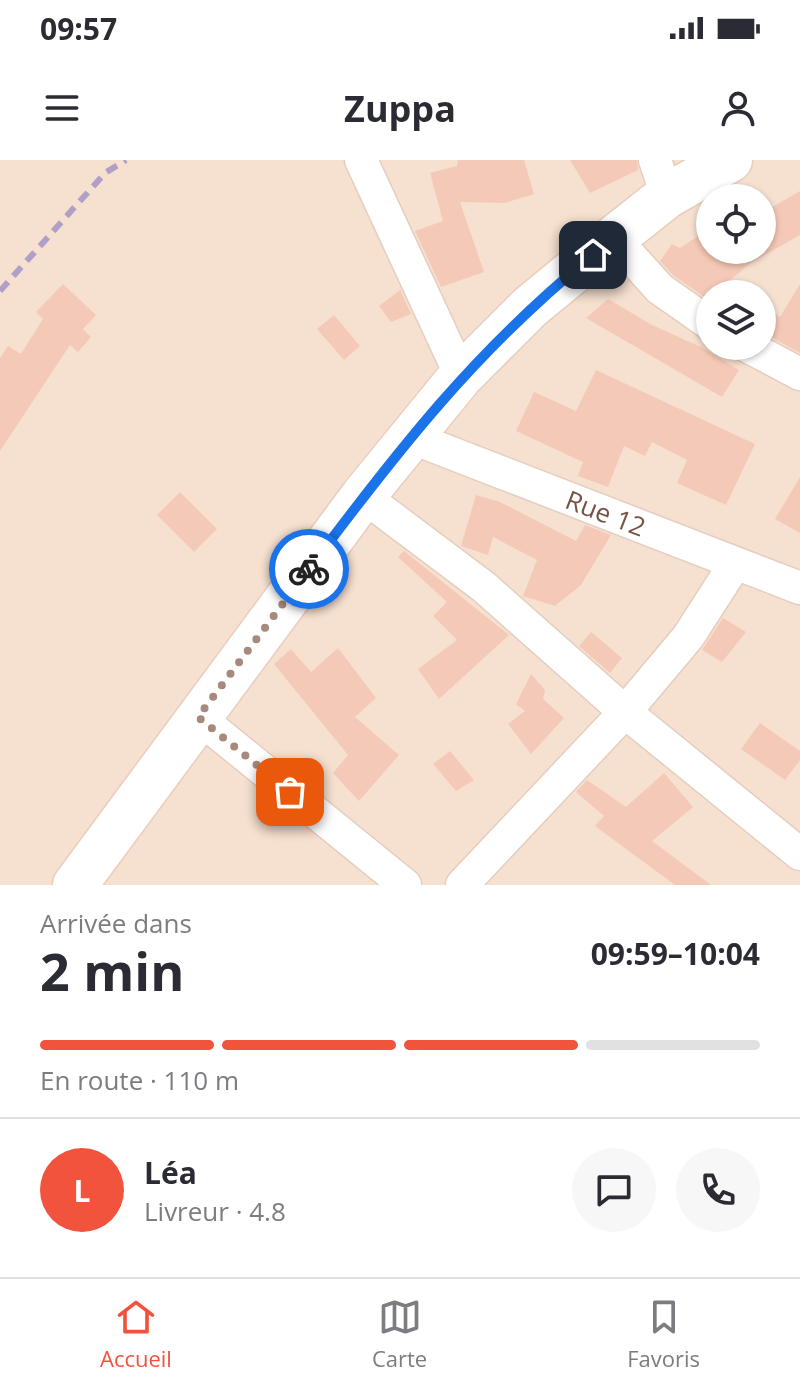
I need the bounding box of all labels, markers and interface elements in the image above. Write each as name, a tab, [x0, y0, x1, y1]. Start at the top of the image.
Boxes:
text: 09:57	[40, 8, 117, 49]
text: Zuppa	[344, 84, 456, 133]
icon: menu	[40, 86, 84, 130]
icon: person	[716, 86, 760, 130]
map controls	[696, 184, 776, 360]
button: locate	[696, 184, 776, 264]
pin	[559, 221, 627, 289]
icon: home	[571, 233, 615, 277]
button: layers	[696, 280, 776, 360]
street label: Rue 12	[561, 481, 651, 545]
courier	[269, 529, 349, 609]
icon: bike	[287, 547, 331, 591]
pin	[256, 758, 324, 826]
icon: bag	[268, 770, 312, 814]
text: Arrivée dans	[40, 905, 192, 941]
text: 09:59–10:04	[591, 933, 760, 974]
text: 2 min	[40, 935, 184, 1006]
text: En route · 110 m	[40, 1062, 239, 1098]
button: chat	[572, 1148, 656, 1232]
button: phone	[676, 1148, 760, 1232]
text: Léa	[144, 1152, 197, 1193]
text: L	[74, 1170, 90, 1211]
text: Livreur · 4.8	[144, 1193, 286, 1229]
tab: Accueil	[100, 1295, 172, 1373]
tab: Carte	[372, 1295, 427, 1373]
tab: Favoris	[627, 1295, 700, 1373]

